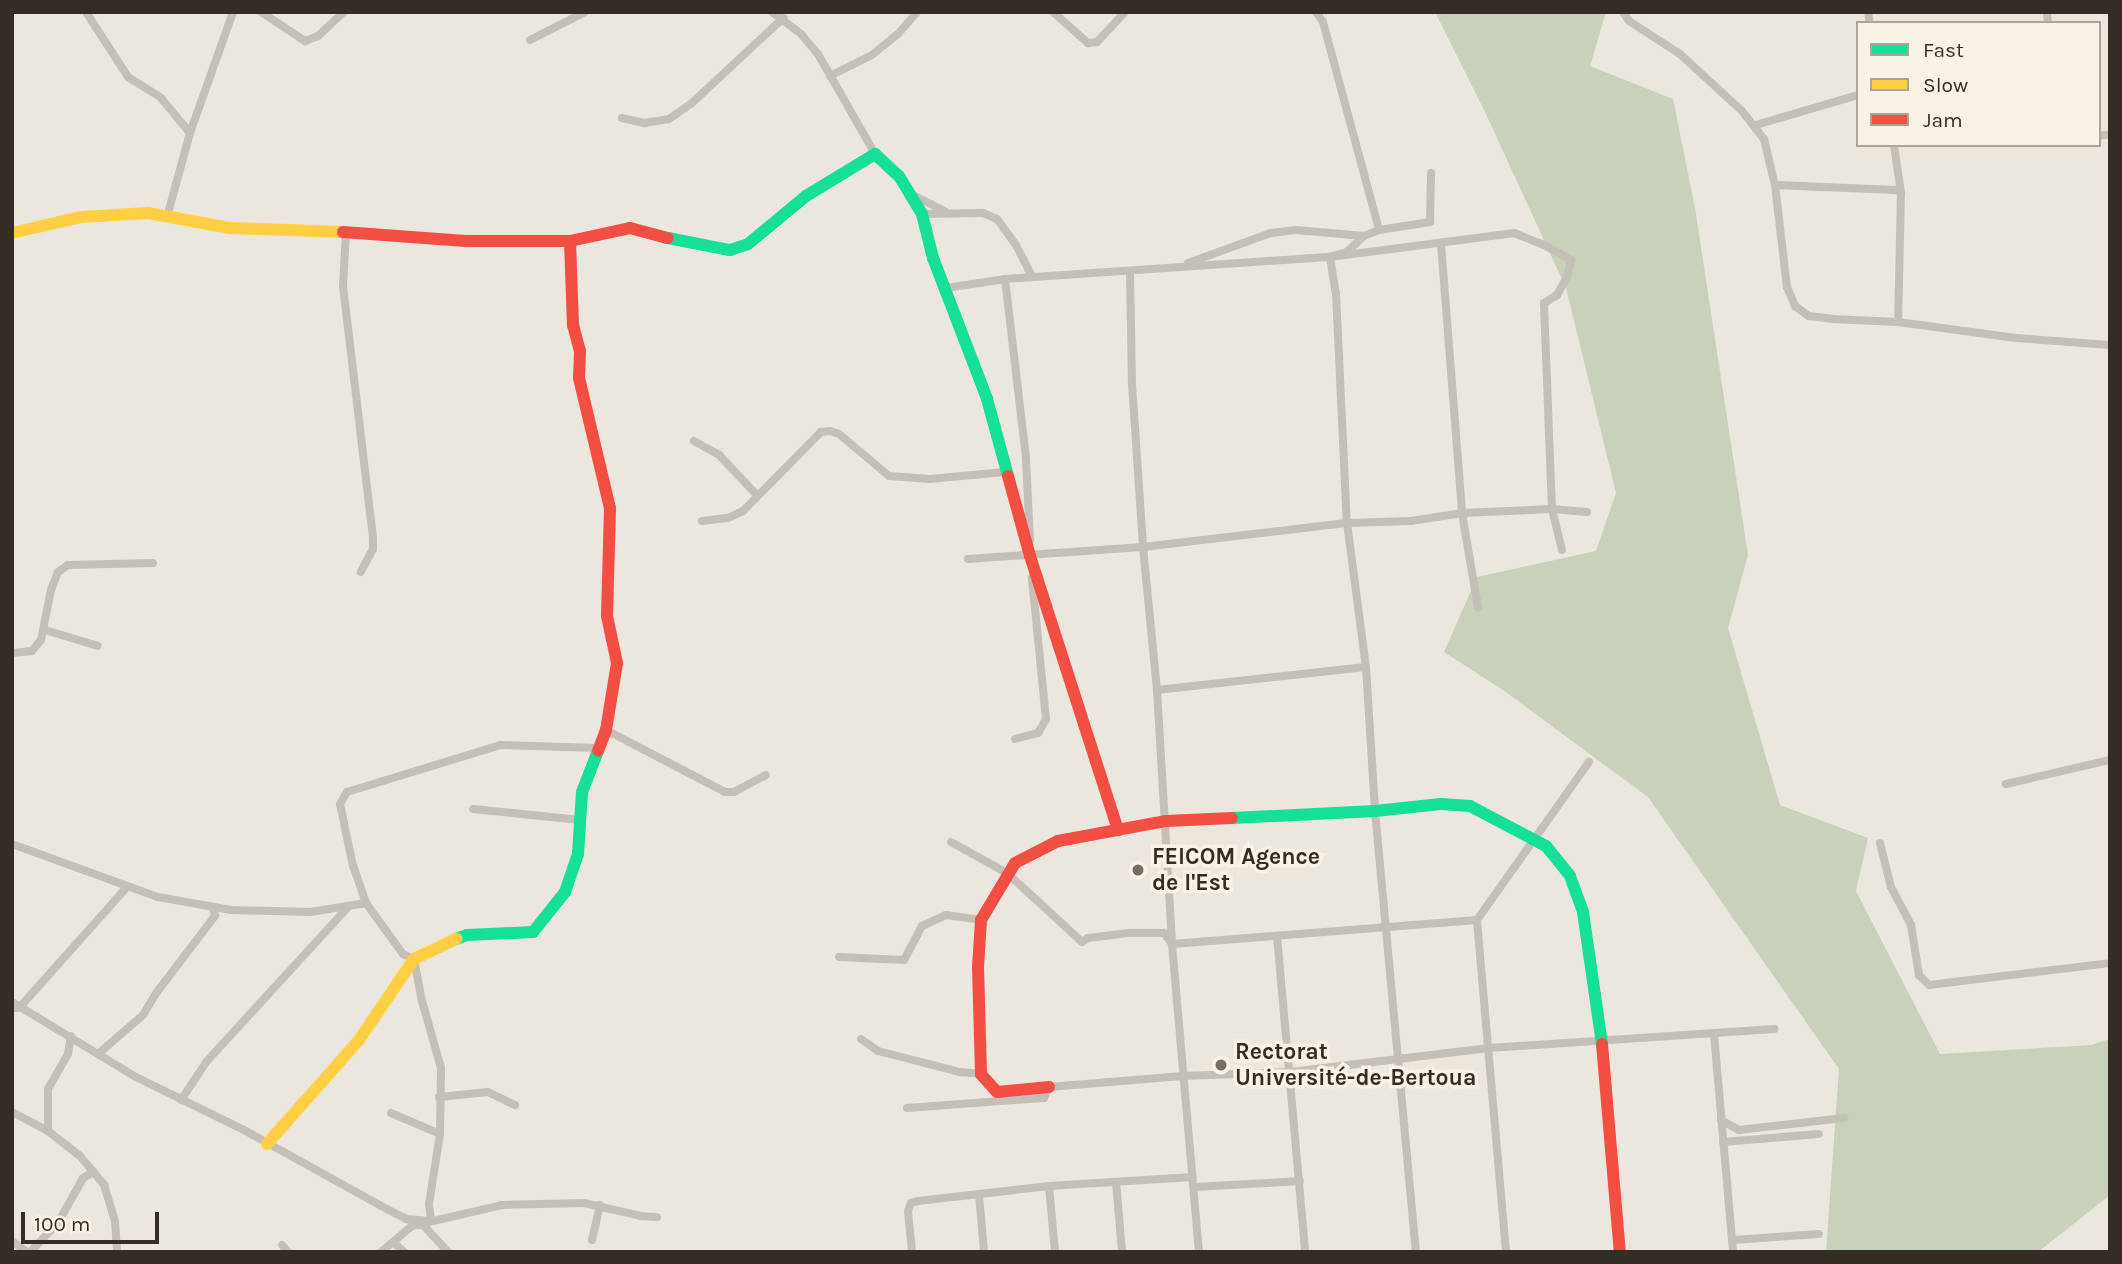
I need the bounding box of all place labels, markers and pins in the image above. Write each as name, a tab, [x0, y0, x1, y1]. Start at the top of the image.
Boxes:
place label: FEICOM Agence de l'Est	[1152, 843, 1320, 897]
marker: FEICOM Agence de l'Est	[1130, 862, 1146, 878]
place label: Rectorat Université-de-Bertoua	[1235, 1038, 1476, 1092]
marker: Rectorat Université-de-Bertoua	[1213, 1057, 1229, 1073]

